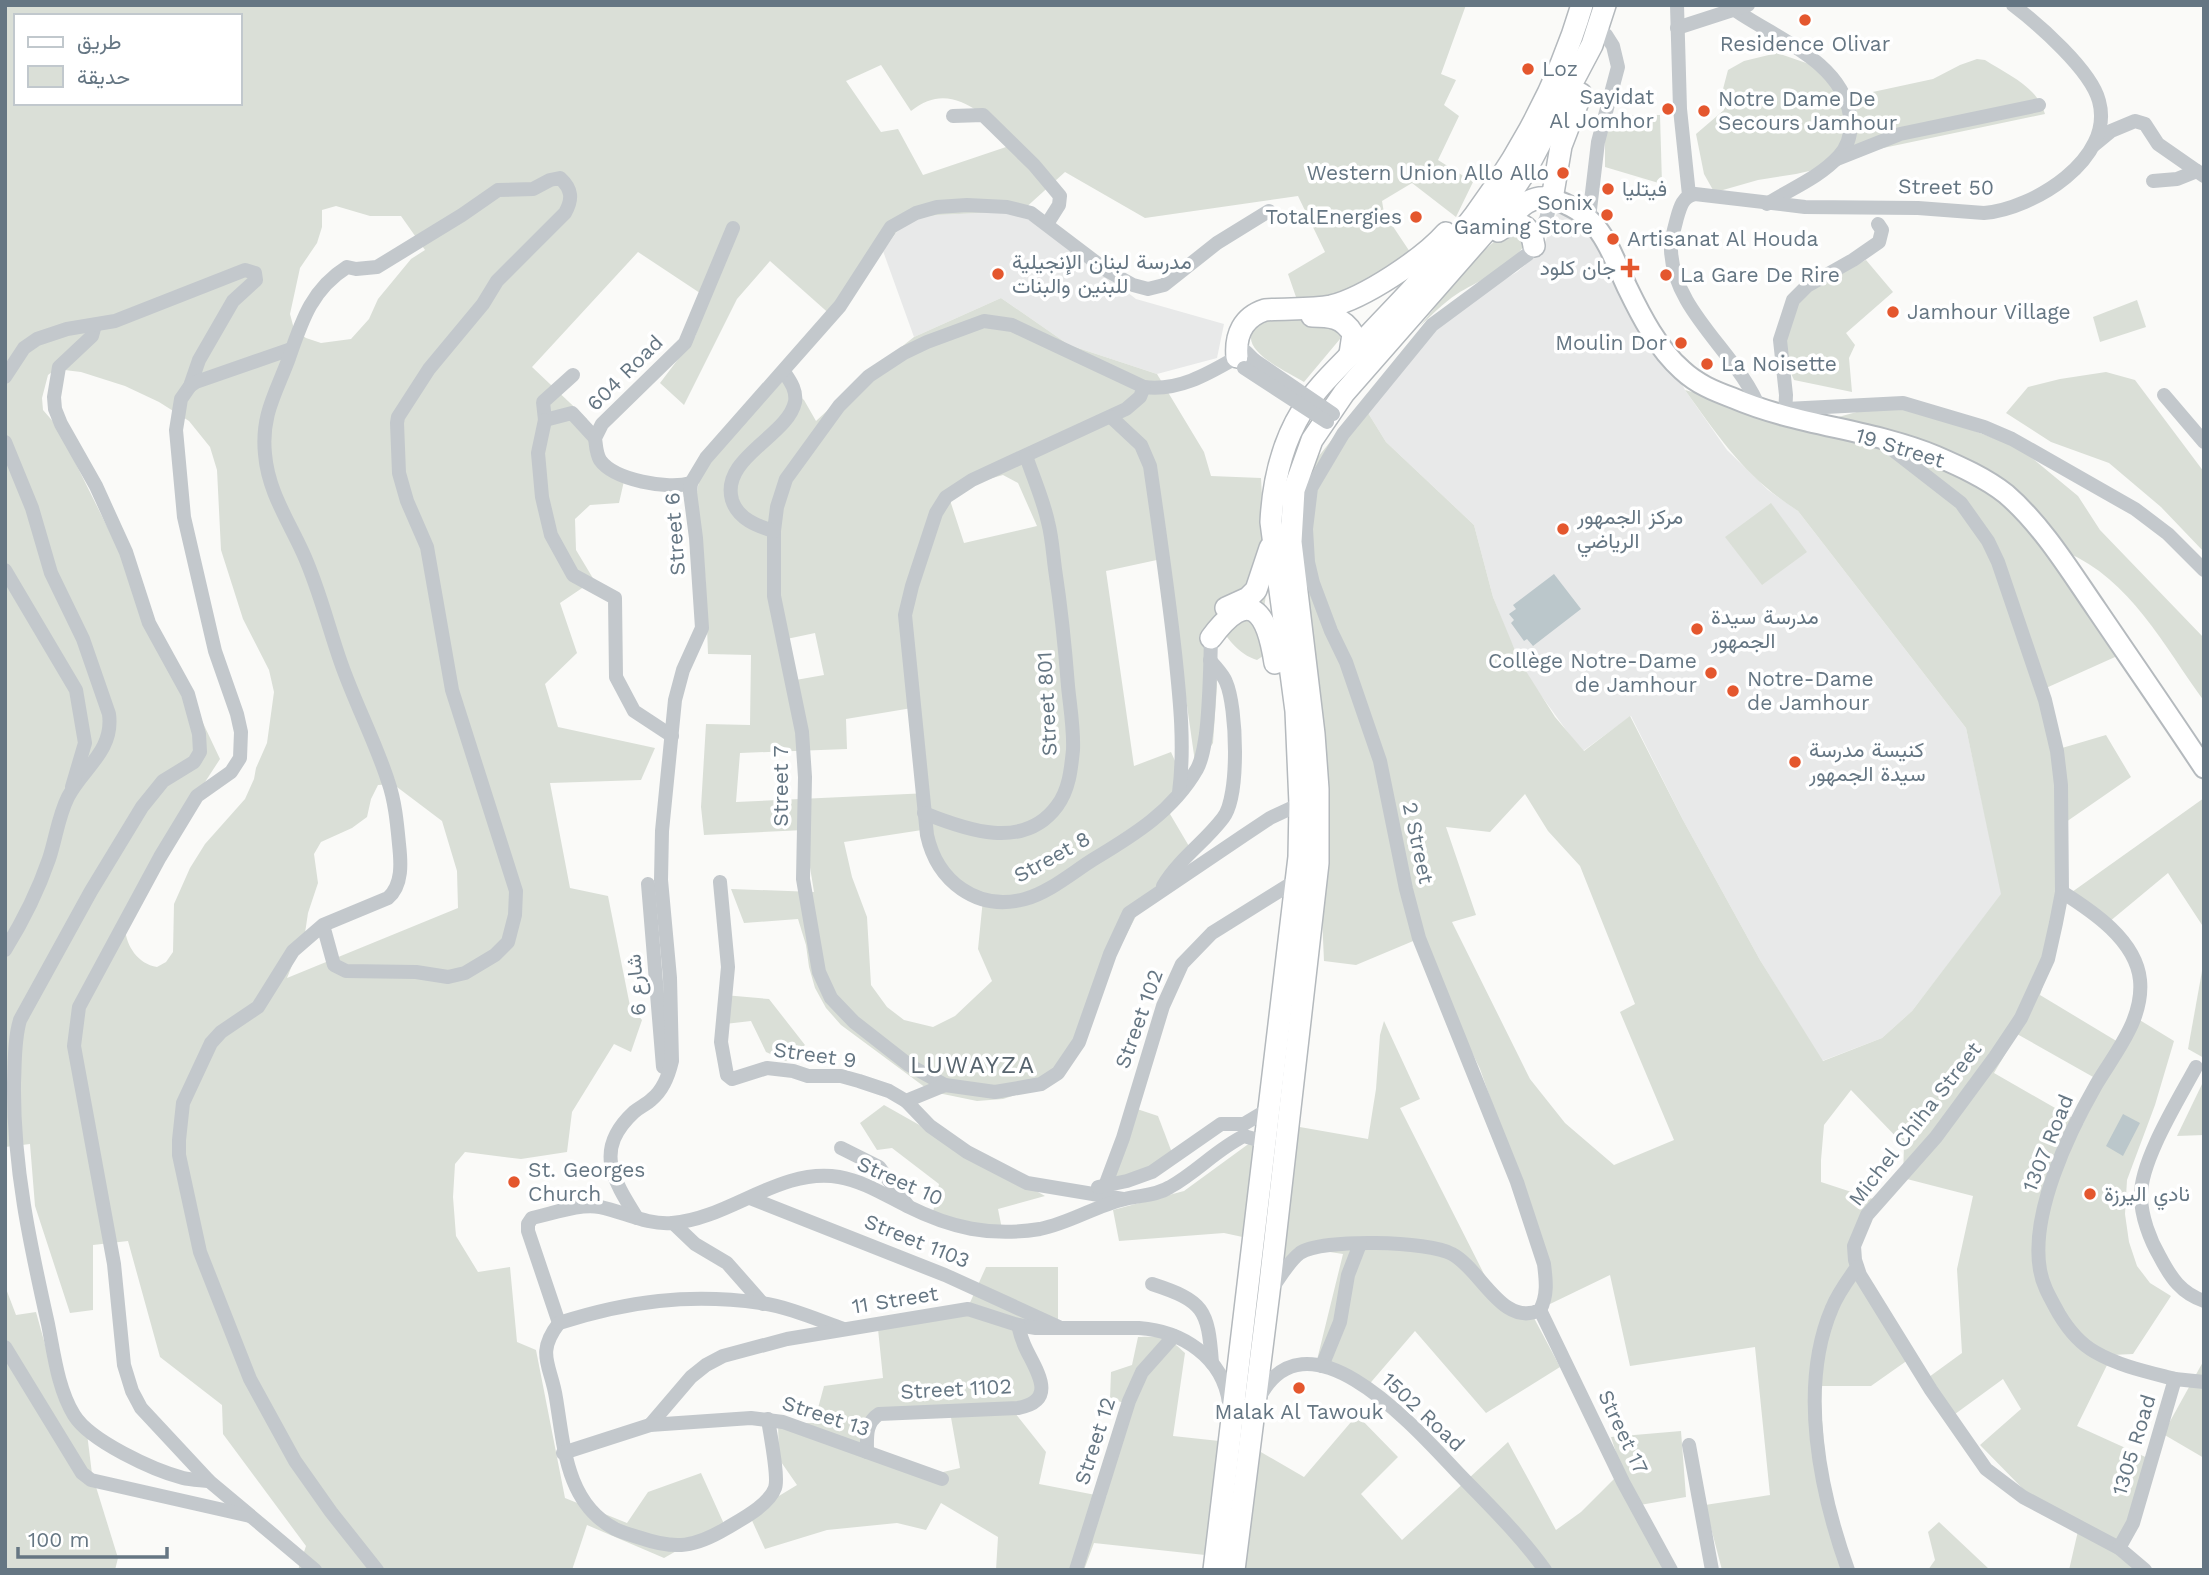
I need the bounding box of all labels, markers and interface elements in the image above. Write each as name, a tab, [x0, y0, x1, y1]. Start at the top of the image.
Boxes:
marker: Residence Olivar	[1797, 12, 1813, 28]
legend	[14, 14, 242, 105]
text: طريق	[77, 29, 122, 55]
place label: Residence Olivar	[1720, 31, 1891, 56]
place label: Loz	[1542, 56, 1578, 81]
marker: Loz	[1520, 61, 1536, 77]
text: حديقة	[77, 64, 130, 89]
place label: Sayidat Al Jomhor	[1549, 84, 1654, 133]
place label: Notre Dame De Secours Jamhour	[1718, 86, 1898, 135]
marker: Sayidat Al Jomhor	[1660, 101, 1676, 117]
marker: Notre Dame De Secours Jamhour	[1696, 103, 1712, 119]
place label: Western Union Allo Allo	[1306, 160, 1549, 185]
marker: Western Union Allo Allo	[1555, 165, 1571, 181]
street label: Street 50	[1898, 173, 1994, 200]
place label: فيتليا	[1622, 176, 1667, 201]
marker: فيتليا	[1600, 181, 1616, 197]
place label: Sonix Gaming Store	[1454, 190, 1593, 239]
place label: TotalEnergies	[1266, 204, 1402, 229]
marker: Sonix Gaming Store	[1599, 207, 1615, 223]
marker: TotalEnergies	[1408, 209, 1424, 225]
place label: Artisanat Al Houda	[1627, 226, 1818, 251]
marker: Artisanat Al Houda	[1605, 231, 1621, 247]
place label: مدرسة لبنان الإنجيلية للبنين والبنات	[1012, 249, 1192, 299]
place label: جان كلود	[1540, 255, 1616, 281]
marker: جان كلود	[1622, 260, 1638, 276]
place label: La Gare De Rire	[1680, 262, 1840, 287]
marker: مدرسة لبنان الإنجيلية للبنين والبنات	[990, 266, 1006, 282]
marker: La Gare De Rire	[1658, 267, 1674, 283]
place label: Jamhour Village	[1907, 299, 2071, 324]
marker: Jamhour Village	[1885, 304, 1901, 320]
street label: 604 Road	[581, 329, 668, 416]
place label: Moulin Dor	[1555, 330, 1667, 355]
marker: Moulin Dor	[1673, 335, 1689, 351]
place label: La Noisette	[1721, 351, 1837, 376]
marker: La Noisette	[1699, 356, 1715, 372]
street label: 19 Street	[1853, 422, 1948, 473]
street label: Street 6	[659, 492, 690, 576]
place label: مركز الجمهور الرياضي	[1576, 504, 1683, 558]
marker: مركز الجمهور الرياضي	[1555, 521, 1571, 537]
place label: مدرسة سيدة الجمهور	[1710, 604, 1819, 654]
marker: مدرسة سيدة الجمهور	[1689, 621, 1705, 637]
place label: Collège Notre-Dame de Jamhour	[1488, 648, 1697, 697]
street label: Street 801	[1031, 651, 1062, 757]
marker: Collège Notre-Dame de Jamhour	[1703, 665, 1719, 681]
place label: Notre-Dame de Jamhour	[1747, 666, 1874, 715]
marker: Notre-Dame de Jamhour	[1725, 683, 1741, 699]
place label: كنيسة مدرسة سيدة الجمهور	[1808, 737, 1926, 787]
street label: Street 7	[768, 745, 793, 827]
marker: كنيسة مدرسة سيدة الجمهور	[1787, 754, 1803, 770]
street label: 2 Street	[1398, 800, 1439, 886]
street label: Street 8	[1009, 825, 1094, 888]
street label: شارع 6	[620, 953, 653, 1017]
street label: Street 102	[1109, 966, 1168, 1072]
street label: Street 9	[772, 1036, 858, 1073]
street label: Michel Chiha Street	[1843, 1037, 1986, 1211]
district label: LUWAYZA	[910, 1051, 1036, 1079]
street label: 1307 Road	[2017, 1091, 2078, 1195]
street label: Street 10	[853, 1151, 947, 1211]
place label: St. Georges Church	[528, 1157, 645, 1206]
marker: St. Georges Church	[506, 1174, 522, 1190]
place label: نادي اليرزة	[2104, 1181, 2190, 1211]
marker: نادي اليرزة	[2082, 1186, 2098, 1202]
street label: Street 1103	[861, 1208, 973, 1273]
street label: 11 Street	[850, 1280, 940, 1319]
street label: 1502 Road	[1377, 1367, 1470, 1456]
street label: Street 1102	[900, 1373, 1012, 1404]
marker: Malak Al Tawouk	[1291, 1380, 1307, 1396]
street label: Street 17	[1593, 1386, 1654, 1478]
street label: Street 13	[779, 1390, 873, 1441]
street label: 1305 Road	[2106, 1391, 2161, 1498]
street label: Street 12	[1069, 1394, 1120, 1488]
place label: Malak Al Tawouk	[1215, 1399, 1383, 1424]
scale bar	[18, 1516, 166, 1560]
text: 100 m	[28, 1527, 90, 1552]

